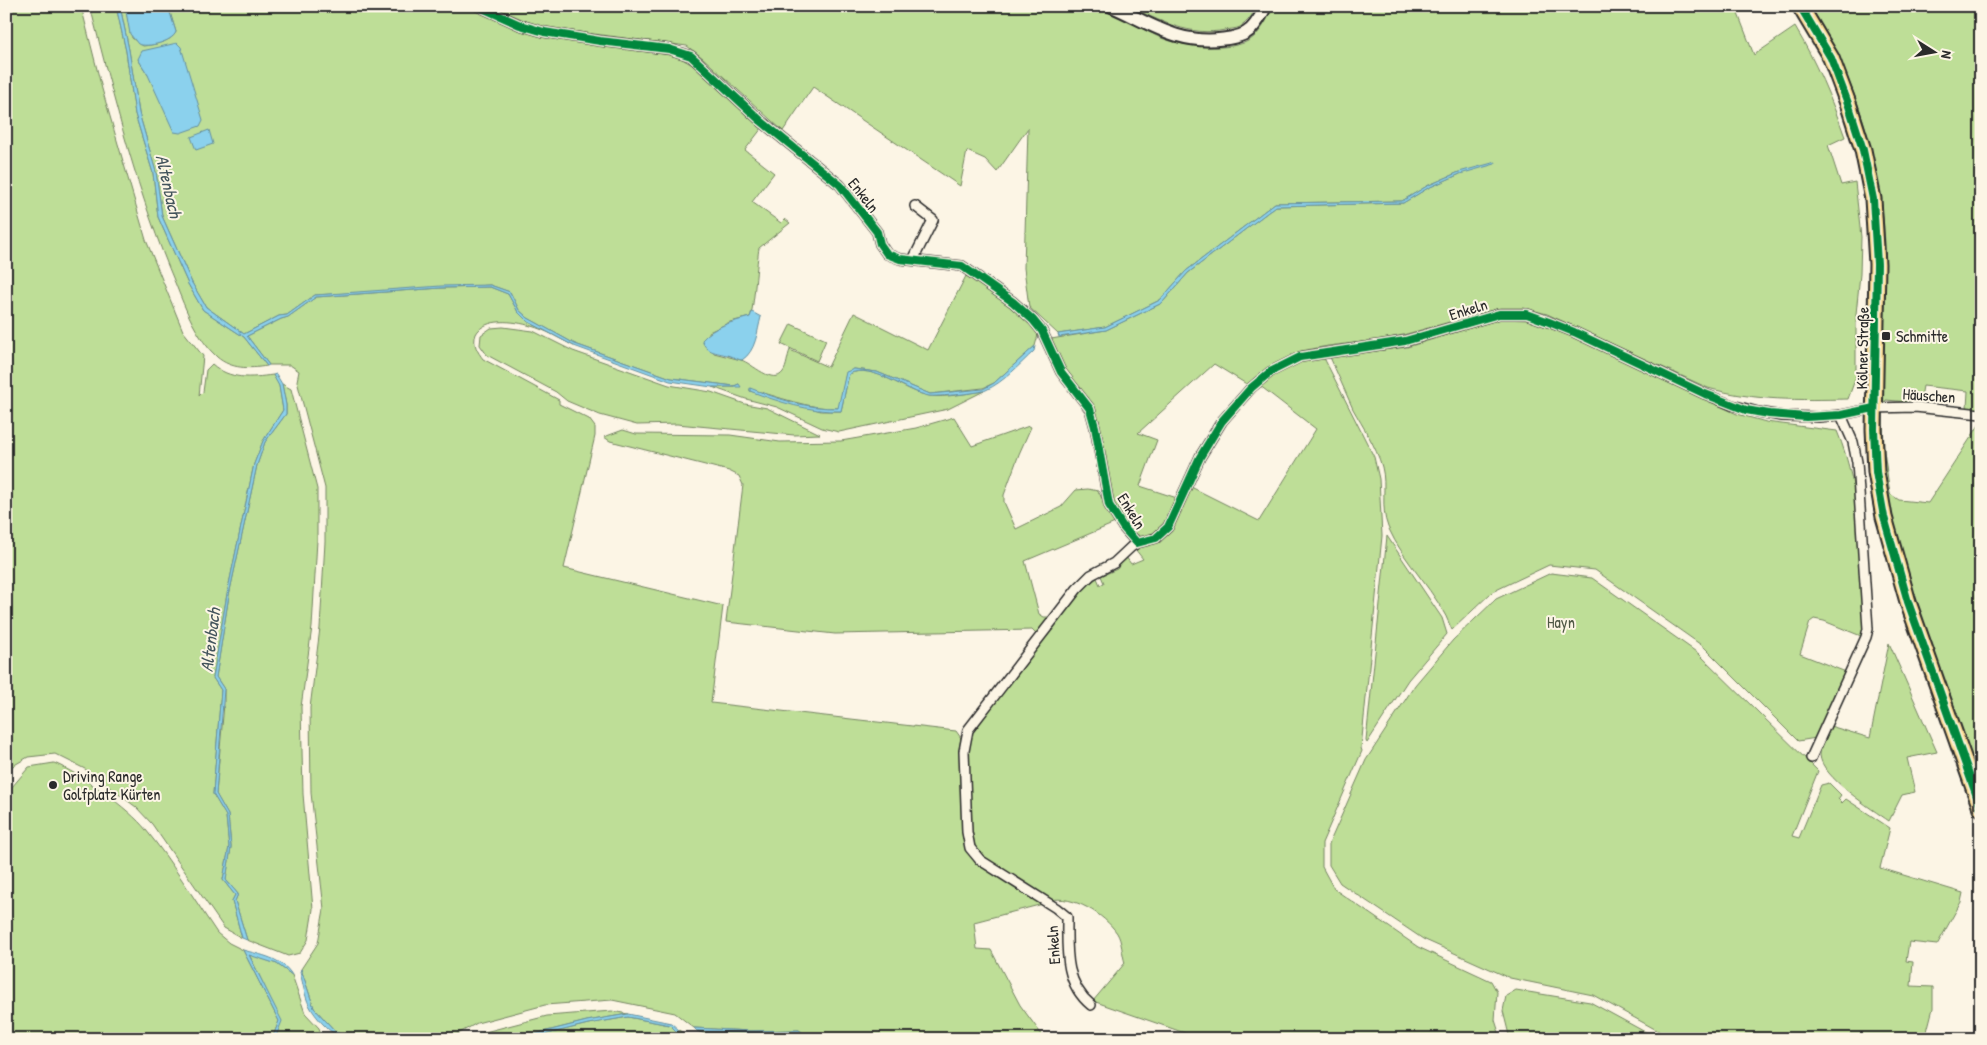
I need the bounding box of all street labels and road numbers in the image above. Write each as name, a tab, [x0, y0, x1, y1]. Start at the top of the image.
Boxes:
street label: Enkeln	[843, 173, 885, 217]
street label: Enkeln	[1446, 293, 1490, 325]
street label: Kölner Straße	[1850, 306, 1874, 389]
street label: Häuschen	[1902, 382, 1956, 408]
street label: Enkeln	[1112, 489, 1152, 533]
street label: Enkeln	[1041, 925, 1065, 965]

